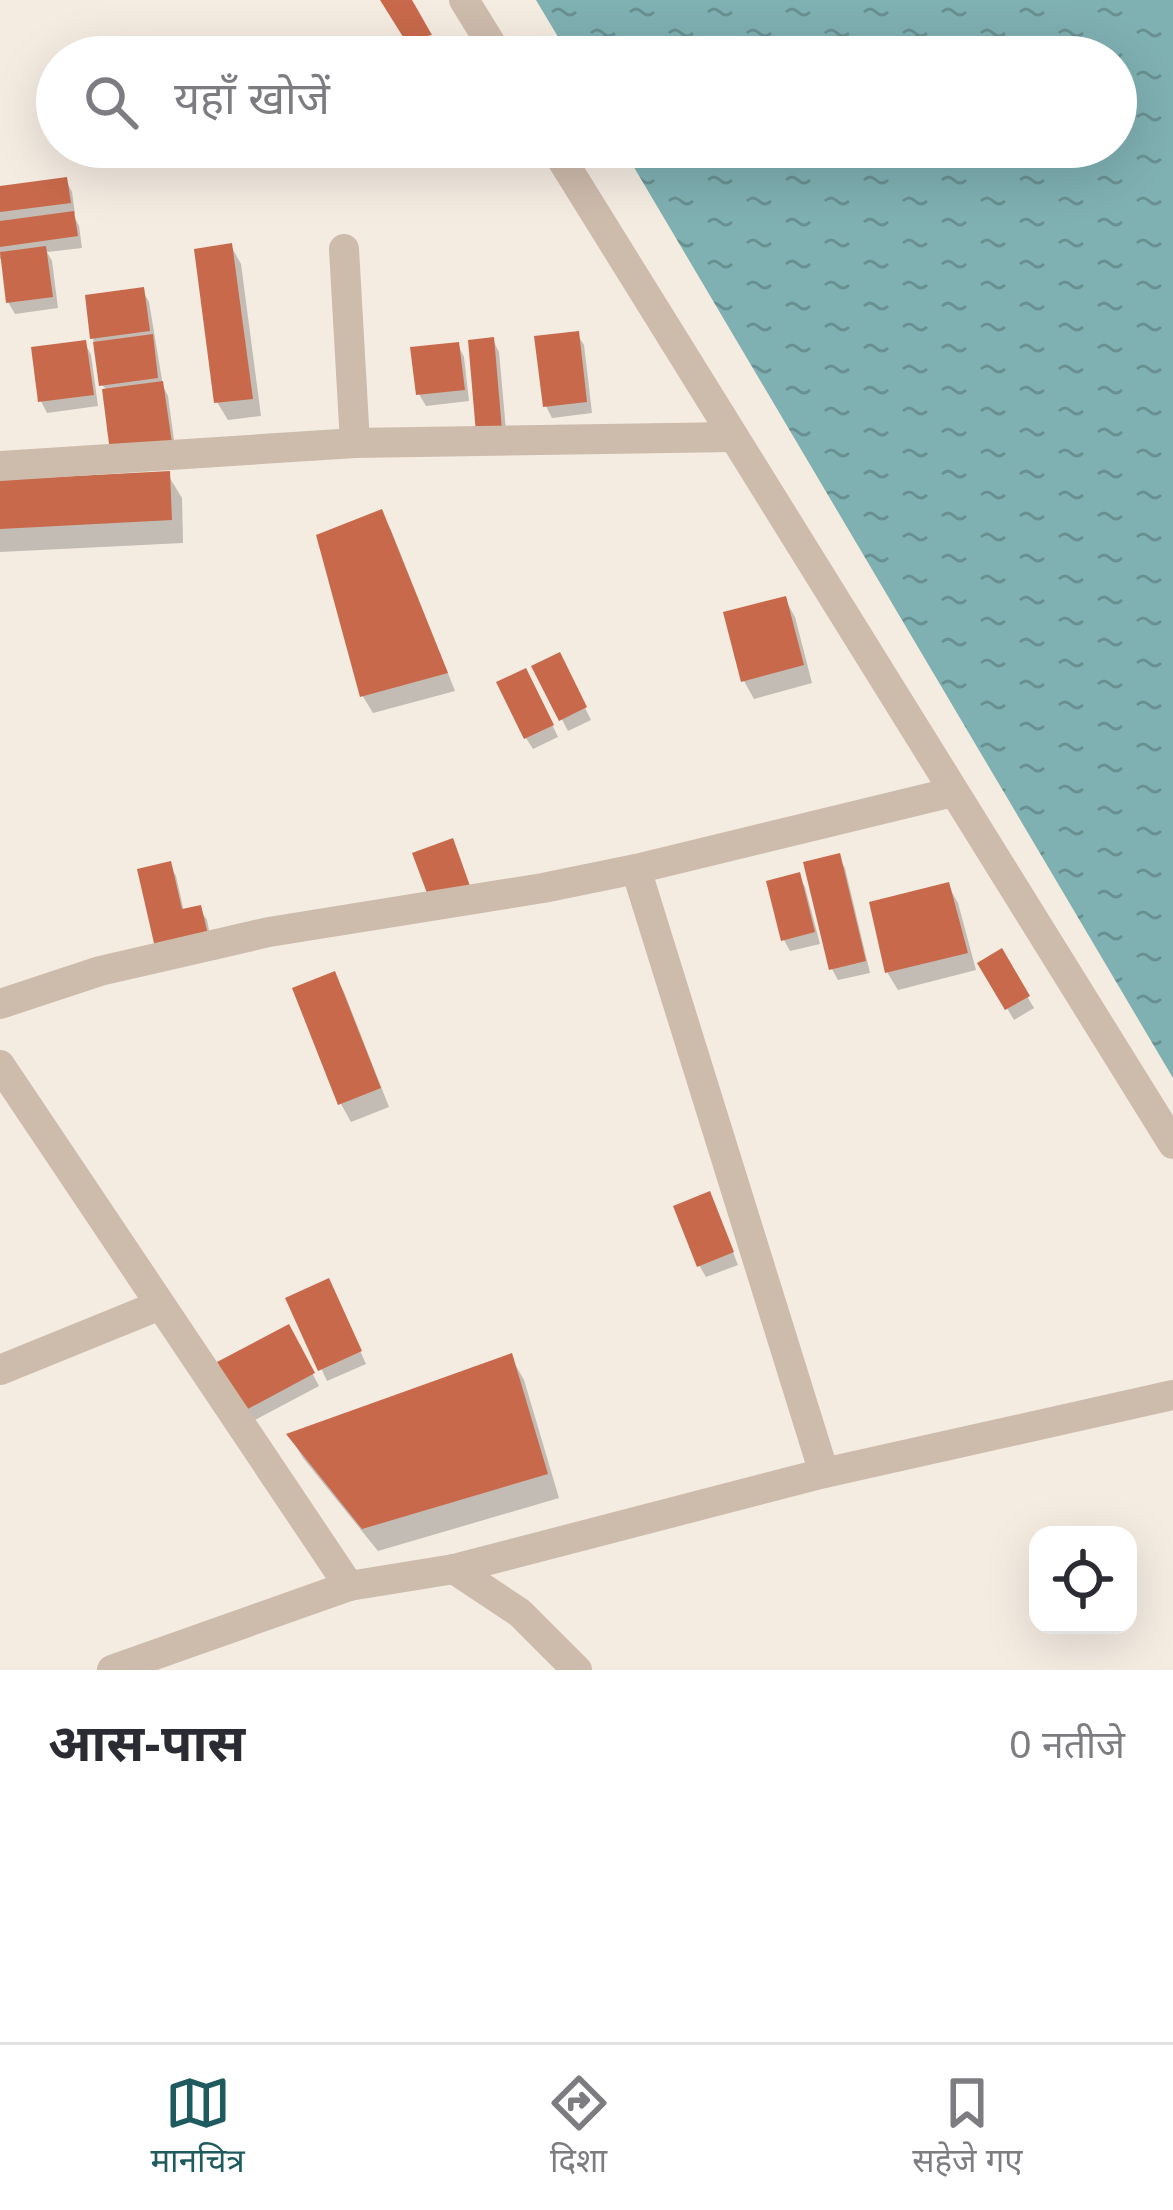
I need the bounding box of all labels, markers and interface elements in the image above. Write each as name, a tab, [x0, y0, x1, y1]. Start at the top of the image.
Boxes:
search box	[36, 36, 1137, 168]
icon: search	[78, 69, 144, 135]
text: यहाँ खोजें	[174, 73, 330, 124]
map controls	[1029, 1526, 1137, 1634]
button: locate	[1029, 1526, 1137, 1634]
text: आस-पास	[48, 1715, 245, 1772]
text: 0 नतीजे	[1010, 1723, 1125, 1766]
tab: मानचित्र	[150, 2070, 245, 2185]
tab: दिशा	[546, 2070, 612, 2185]
tab: सहेजे गए	[912, 2070, 1023, 2185]

